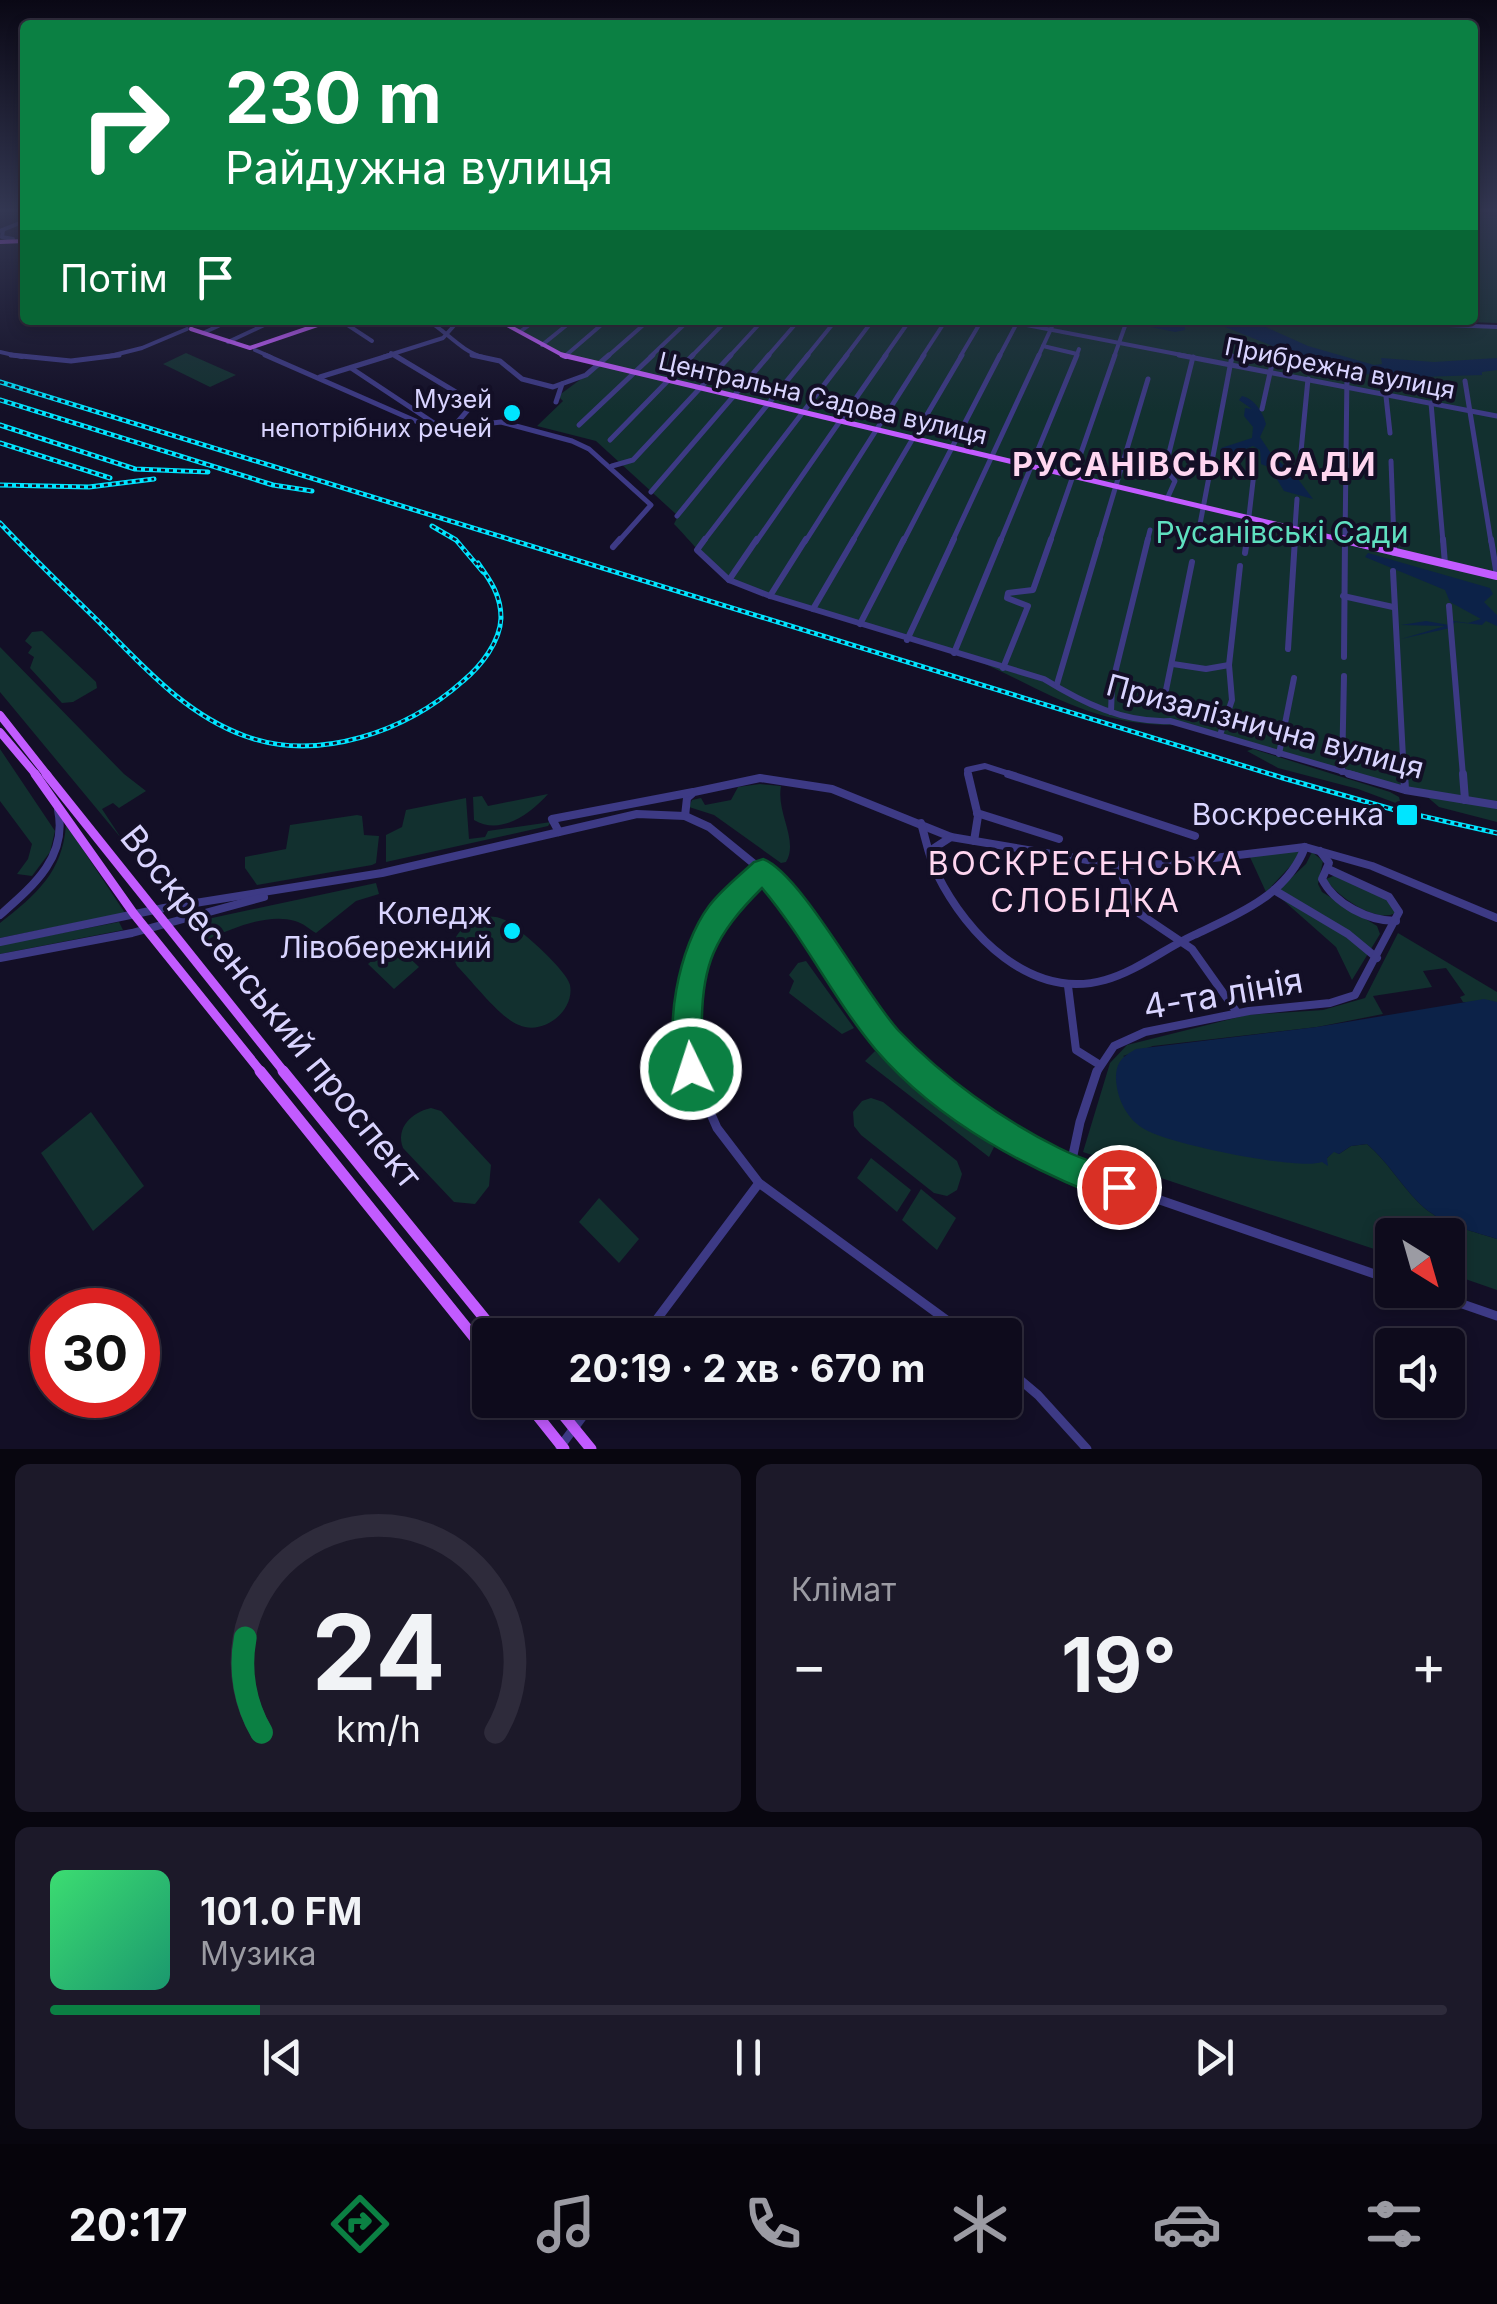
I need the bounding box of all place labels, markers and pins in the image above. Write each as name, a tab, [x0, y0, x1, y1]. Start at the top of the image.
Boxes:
place label: Музей непотрібних речей	[261, 384, 492, 443]
marker: Музей непотрібних речей	[501, 402, 523, 424]
place label: Воскресенка	[1192, 796, 1384, 832]
marker: Воскресенка	[1394, 802, 1420, 828]
place label: Коледж Лівобережний	[279, 895, 492, 965]
marker: Коледж Лівобережний	[501, 920, 523, 942]
pin	[1077, 1145, 1162, 1230]

